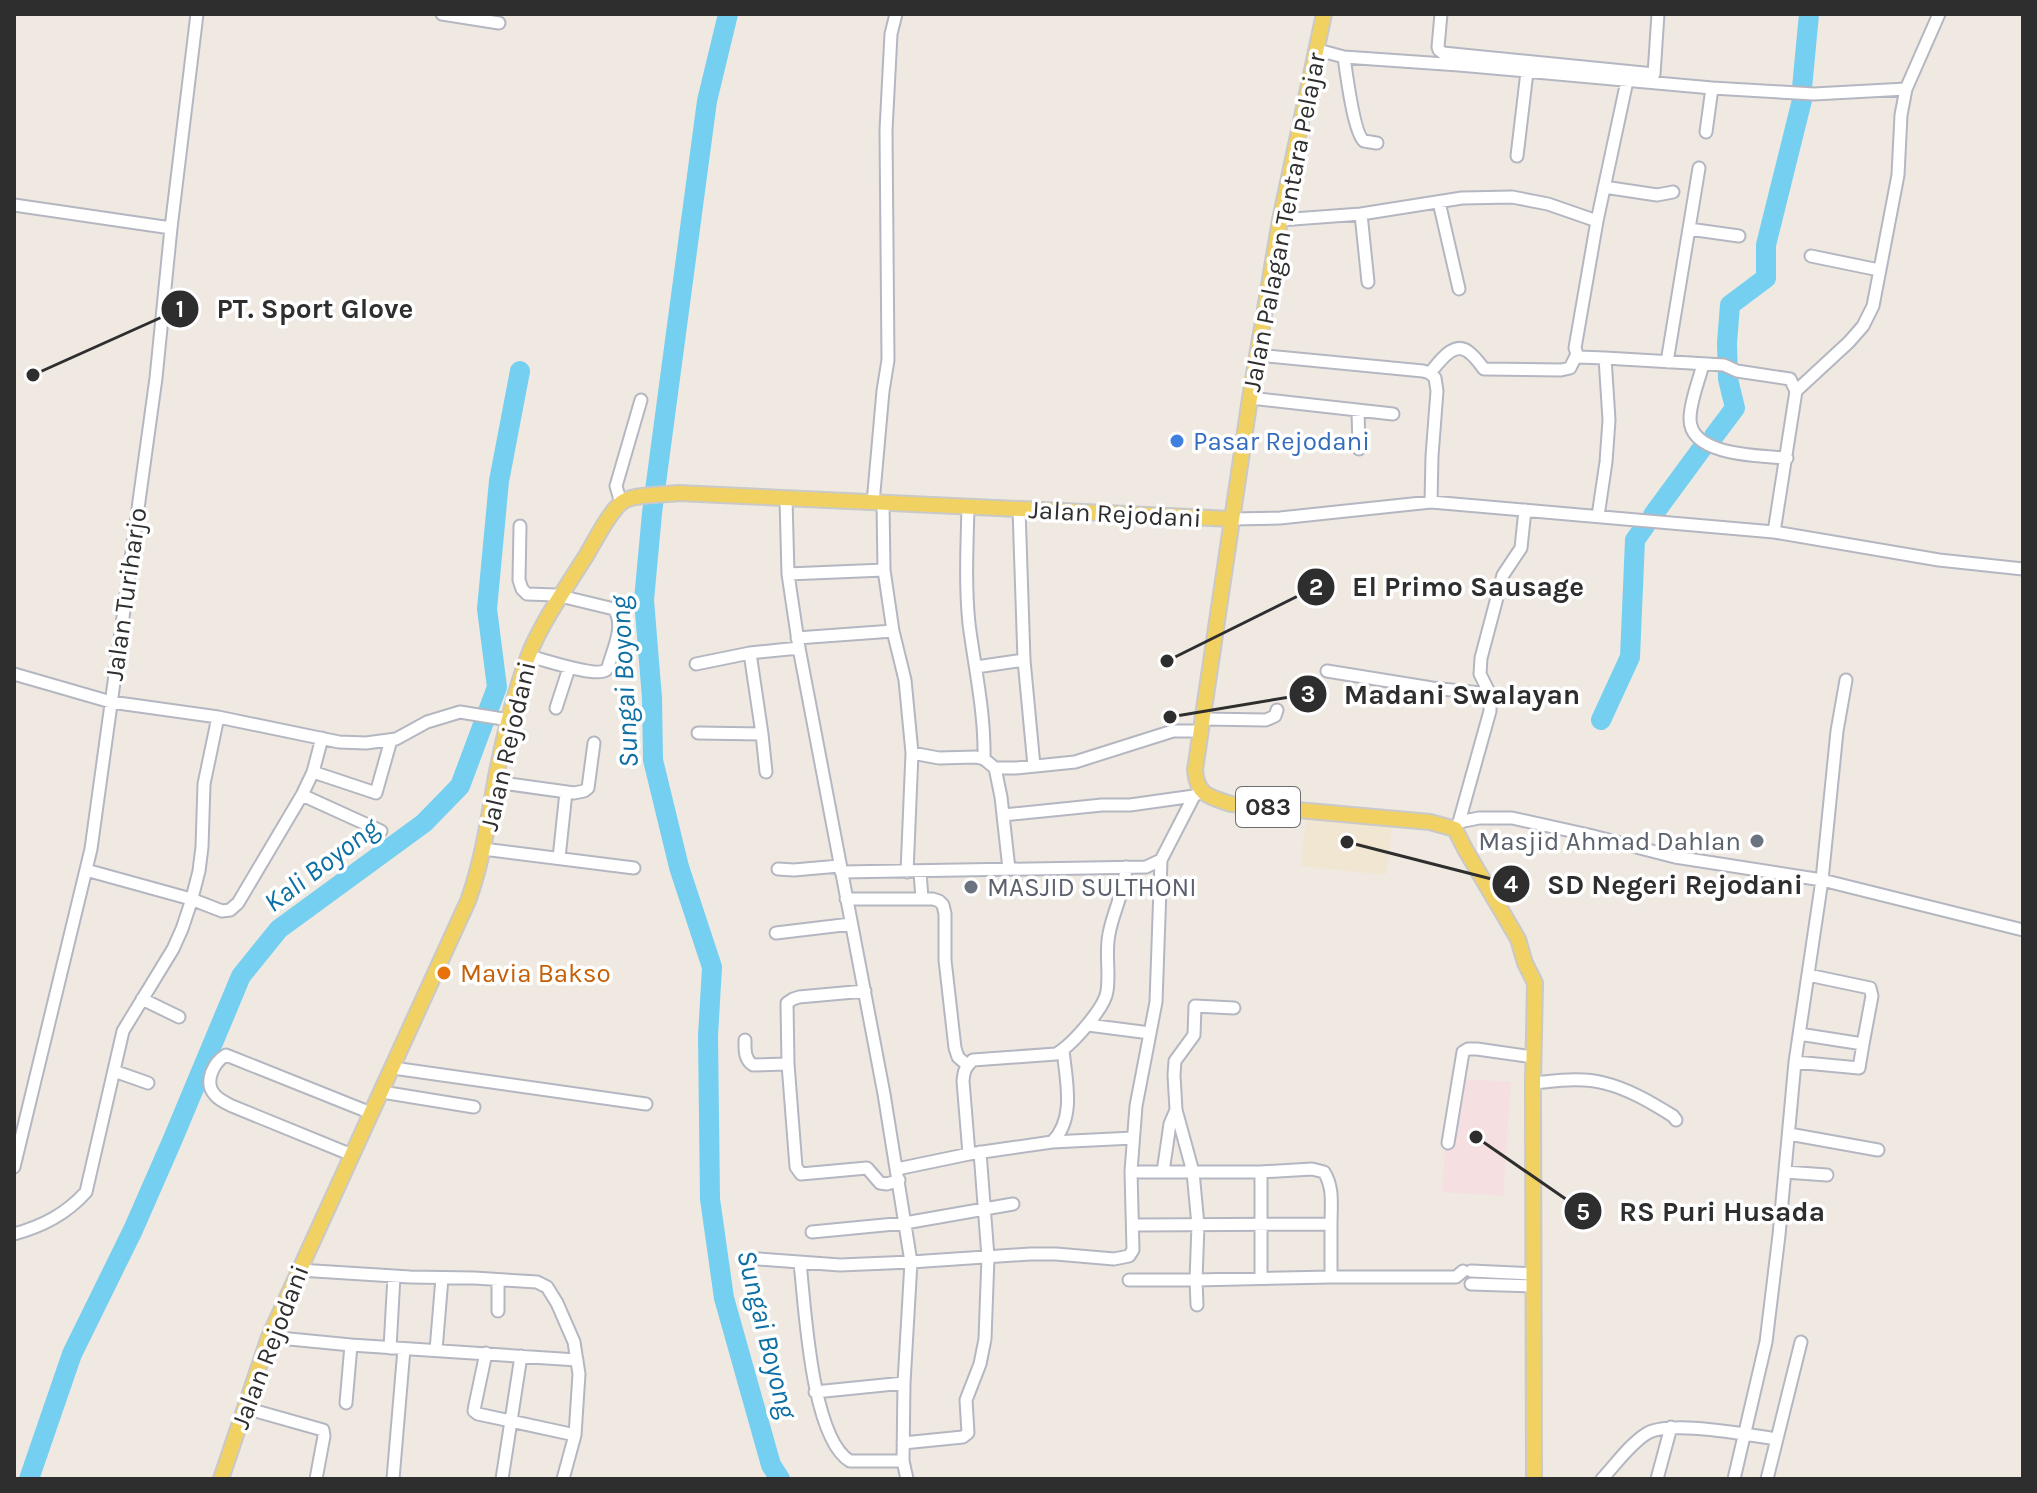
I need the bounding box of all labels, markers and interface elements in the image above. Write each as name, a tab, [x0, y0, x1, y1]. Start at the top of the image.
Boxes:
street label: Jalan Palagan Tentara Pelajar	[1236, 49, 1332, 394]
callout: PT. Sport Glove	[160, 283, 429, 335]
text: PT. Sport Glove	[217, 292, 413, 325]
text: 1	[176, 295, 184, 323]
place label: Pasar Rejodani	[1193, 426, 1370, 457]
marker: Pasar Rejodani	[1168, 432, 1186, 450]
street label: Jalan Rejodani	[1028, 494, 1202, 534]
street label: Jalan Turiharjo	[99, 506, 153, 682]
callout: El Primo Sausage	[1296, 561, 1600, 613]
text: El Primo Sausage	[1352, 570, 1584, 603]
text: 2	[1309, 573, 1323, 601]
water label: Sungai Boyong	[603, 593, 645, 769]
street label: Jalan Rejodani	[473, 658, 543, 834]
callout: Madani Swalayan	[1288, 668, 1597, 720]
text: Madani Swalayan	[1344, 678, 1580, 711]
text: 3	[1301, 680, 1315, 708]
road number: 083	[1236, 787, 1300, 827]
water label: Kali Boyong	[257, 810, 386, 919]
place label: Masjid Ahmad Dahlan	[1478, 826, 1741, 857]
marker: Masjid Ahmad Dahlan	[1748, 832, 1766, 850]
callout: SD Negeri Rejodani	[1491, 858, 1819, 910]
text: SD Negeri Rejodani	[1547, 868, 1803, 901]
text: 4	[1504, 870, 1518, 898]
place label: MASJID SULTHONI	[987, 872, 1197, 903]
marker: MASJID SULTHONI	[962, 878, 980, 896]
place label: Mavia Bakso	[460, 958, 611, 989]
marker: Mavia Bakso	[435, 964, 453, 982]
callout: RS Puri Husada	[1563, 1185, 1841, 1237]
text: RS Puri Husada	[1619, 1195, 1825, 1228]
text: 5	[1576, 1198, 1590, 1226]
water label: Sungai Boyong	[730, 1246, 804, 1423]
street label: Jalan Rejodani	[225, 1261, 315, 1433]

